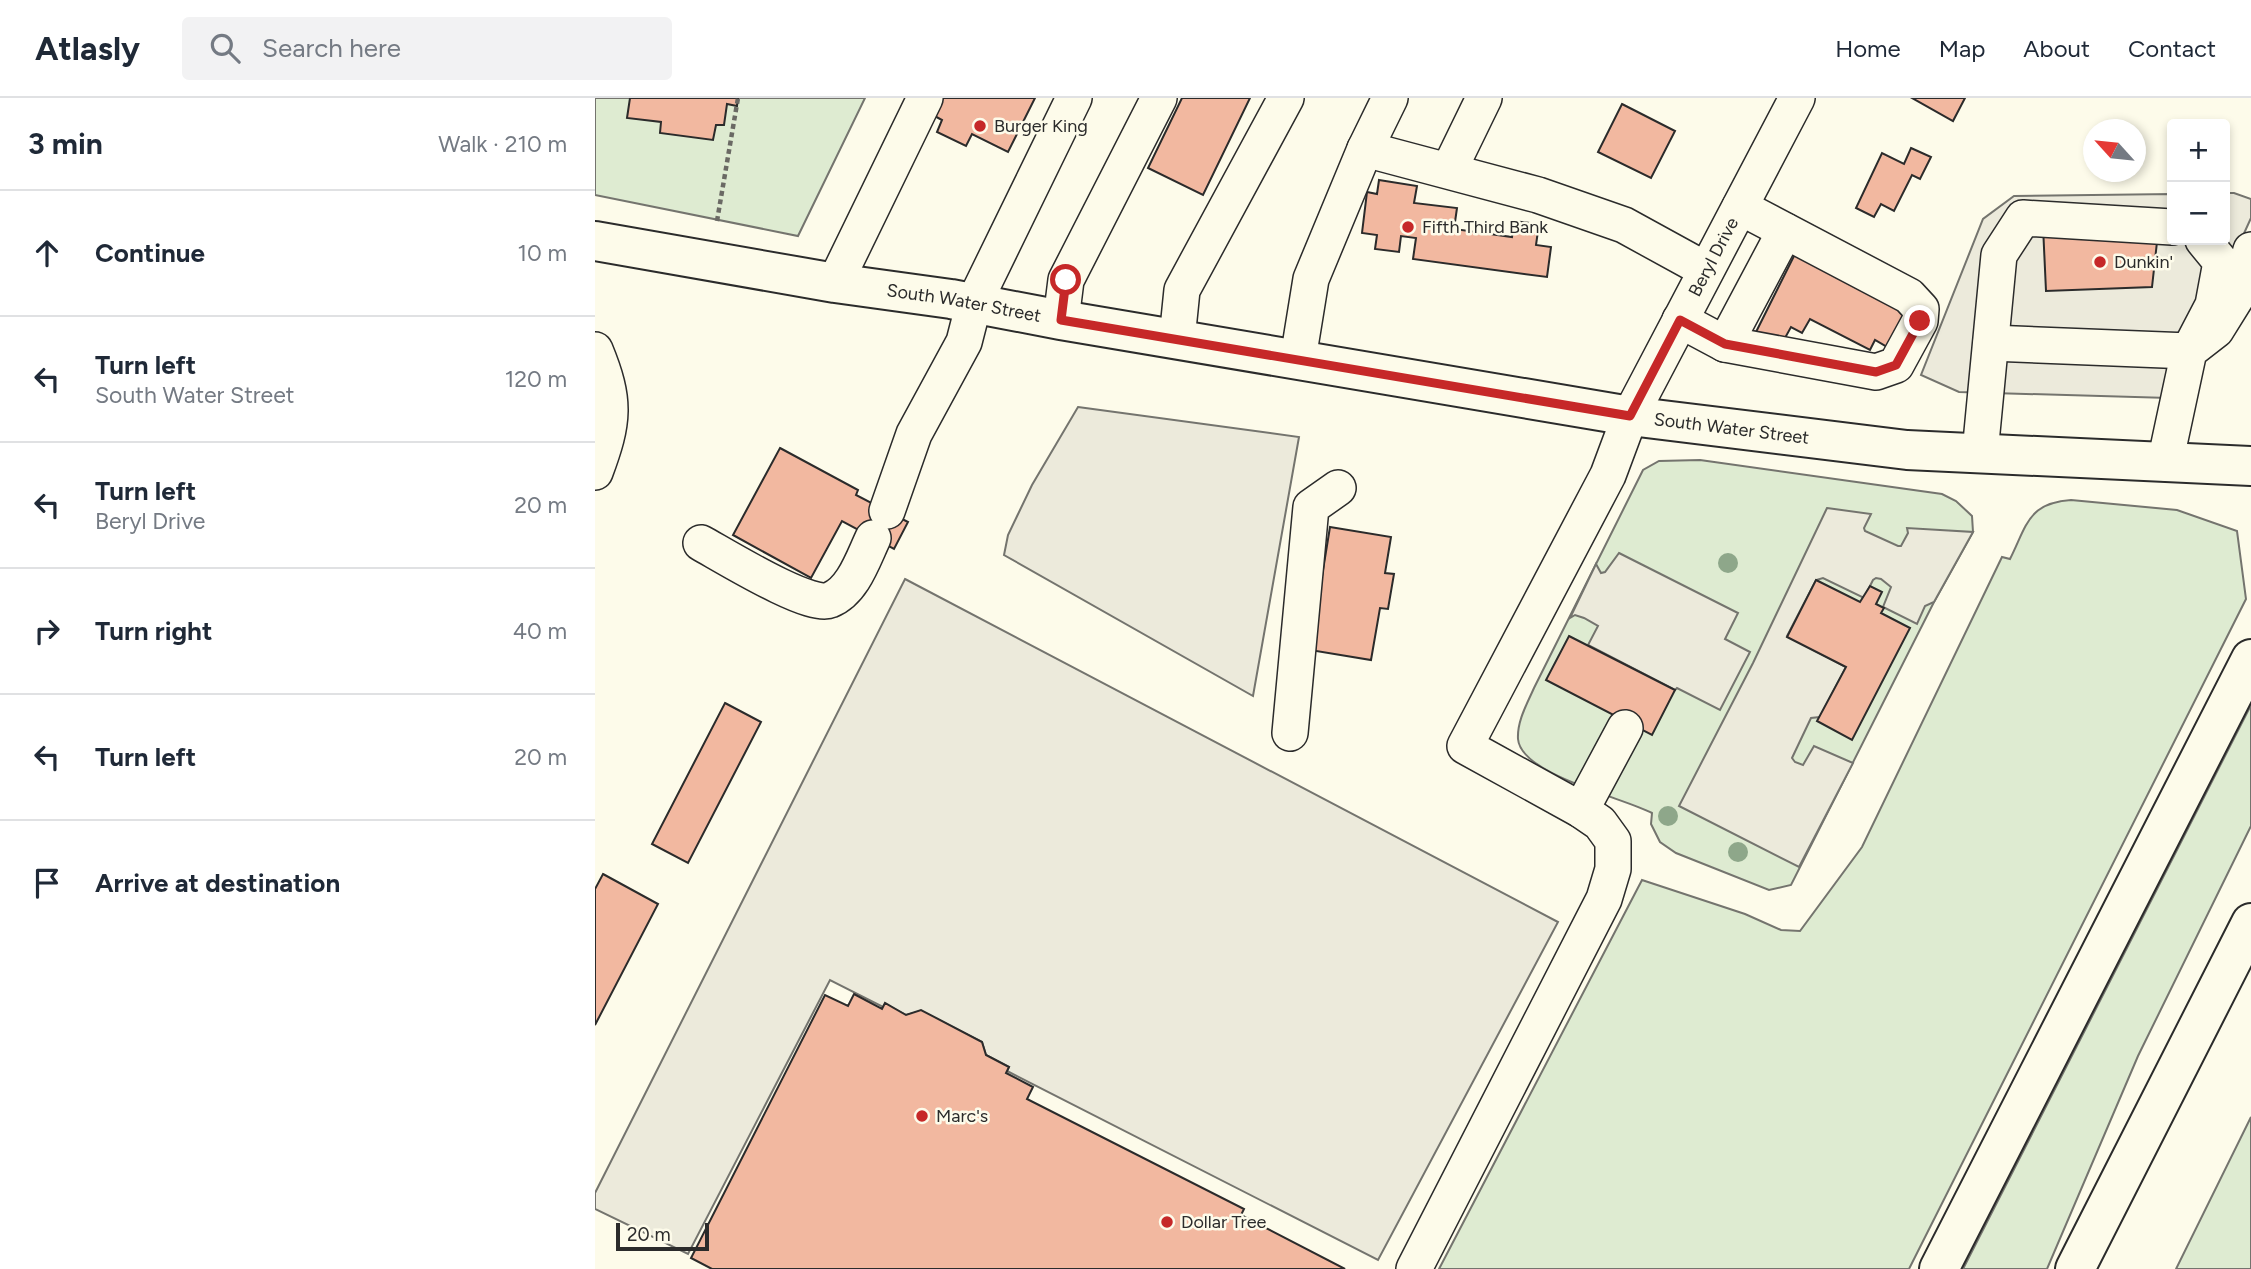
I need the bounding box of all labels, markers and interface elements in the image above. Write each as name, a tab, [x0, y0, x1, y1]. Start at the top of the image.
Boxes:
search box	[182, 17, 672, 80]
text: Atlasly	[35, 29, 140, 68]
icon: search	[206, 29, 244, 67]
text: Search here	[262, 32, 401, 64]
text: Home	[1835, 34, 1901, 63]
text: Map	[1939, 34, 1985, 63]
text: About	[2023, 34, 2090, 63]
text: Contact	[2128, 34, 2216, 63]
place label: Burger King	[994, 115, 1088, 137]
marker: Burger King	[972, 118, 988, 134]
north arrow	[2083, 119, 2146, 182]
map controls	[2167, 119, 2230, 245]
button: +	[2167, 119, 2230, 182]
text: 3 min	[28, 125, 103, 162]
text: Walk · 210 m	[438, 130, 567, 158]
button: −	[2167, 182, 2230, 245]
street label: Beryl Drive	[1684, 213, 1743, 300]
place label: Fifth Third Bank	[1422, 216, 1548, 238]
marker: Fifth Third Bank	[1400, 219, 1416, 235]
icon: ahead	[28, 234, 66, 272]
text: Continue	[95, 237, 205, 269]
text: 10 m	[518, 239, 567, 267]
place label: Dunkin'	[2114, 251, 2173, 273]
marker: Dunkin'	[2092, 254, 2108, 270]
route start	[1050, 264, 1081, 295]
street label: South Water Street	[885, 279, 1043, 327]
route end	[1904, 305, 1935, 336]
text: Turn left	[95, 349, 196, 381]
icon: left	[28, 360, 66, 398]
text: 120 m	[505, 365, 567, 393]
text: South Water Street	[95, 381, 294, 409]
street label: South Water Street	[1653, 408, 1811, 449]
text: Turn left	[95, 475, 196, 507]
icon: left	[28, 486, 66, 524]
text: 20 m	[514, 491, 567, 519]
text: Beryl Drive	[95, 507, 205, 535]
icon: right	[28, 612, 66, 650]
text: Turn right	[95, 615, 212, 647]
text: 40 m	[513, 617, 567, 645]
icon: left	[28, 738, 66, 776]
text: Turn left	[95, 741, 196, 773]
text: 20 m	[514, 743, 567, 771]
icon: arrive	[28, 864, 66, 902]
text: Arrive at destination	[95, 867, 340, 899]
place label: Marc's	[936, 1105, 988, 1127]
marker: Marc's	[914, 1108, 930, 1124]
place label: Dollar Tree	[1181, 1211, 1266, 1233]
marker: Dollar Tree	[1159, 1214, 1175, 1230]
scale bar	[616, 1220, 709, 1252]
text: 20 m	[627, 1223, 671, 1246]

